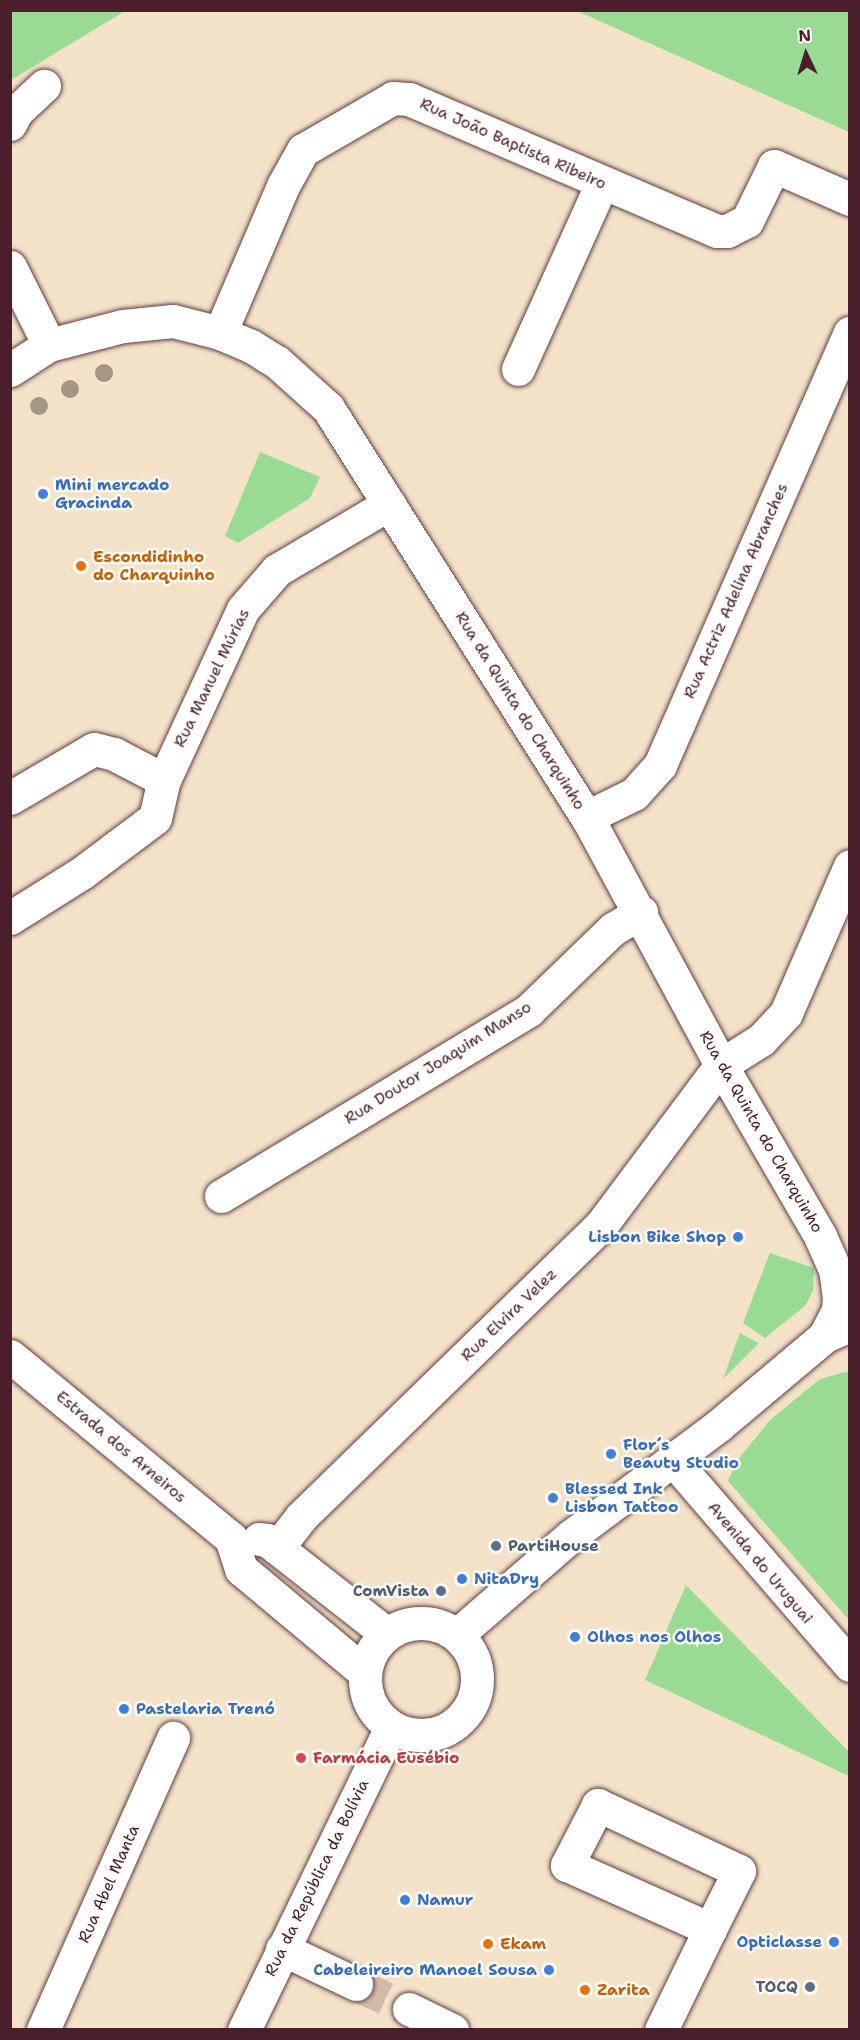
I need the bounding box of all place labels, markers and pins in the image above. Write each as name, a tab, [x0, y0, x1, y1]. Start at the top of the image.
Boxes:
place label: Mini mercado Gracinda	[55, 475, 169, 513]
marker: Mini mercado Gracinda	[36, 487, 50, 501]
place label: Escondidinho do Charquinho	[93, 547, 215, 585]
marker: Escondidinho do Charquinho	[74, 559, 88, 573]
place label: Lisbon Bike Shop	[588, 1227, 726, 1247]
marker: Lisbon Bike Shop	[731, 1230, 745, 1244]
place label: Flor´s Beauty Studio	[623, 1435, 739, 1473]
marker: Flor´s Beauty Studio	[604, 1447, 618, 1461]
place label: Blessed Ink Lisbon Tattoo	[565, 1479, 678, 1517]
marker: Blessed Ink Lisbon Tattoo	[546, 1491, 560, 1505]
place label: PartiHouse	[508, 1536, 599, 1556]
marker: PartiHouse	[489, 1539, 503, 1553]
place label: NitaDry	[474, 1569, 539, 1589]
marker: NitaDry	[455, 1572, 469, 1586]
place label: ComVista	[353, 1581, 429, 1601]
marker: ComVista	[434, 1584, 448, 1598]
place label: Olhos nos Olhos	[587, 1627, 721, 1647]
marker: Olhos nos Olhos	[568, 1630, 582, 1644]
place label: Pastelaria Trenó	[136, 1699, 275, 1719]
marker: Pastelaria Trenó	[117, 1702, 131, 1716]
place label: Farmácia Eusébio	[313, 1748, 459, 1768]
marker: Farmácia Eusébio	[294, 1751, 308, 1765]
place label: Namur	[417, 1890, 473, 1910]
marker: Namur	[398, 1893, 412, 1907]
place label: Opticlasse	[736, 1932, 822, 1952]
place label: Ekam	[500, 1934, 546, 1954]
marker: Opticlasse	[827, 1935, 841, 1949]
marker: Ekam	[481, 1937, 495, 1951]
place label: Cabeleireiro Manoel Sousa	[313, 1960, 537, 1980]
marker: Cabeleireiro Manoel Sousa	[542, 1963, 556, 1977]
place label: TOCQ	[756, 1977, 798, 1997]
place label: Zarita	[597, 1980, 650, 2000]
marker: TOCQ	[803, 1980, 817, 1994]
marker: Zarita	[578, 1983, 592, 1997]

